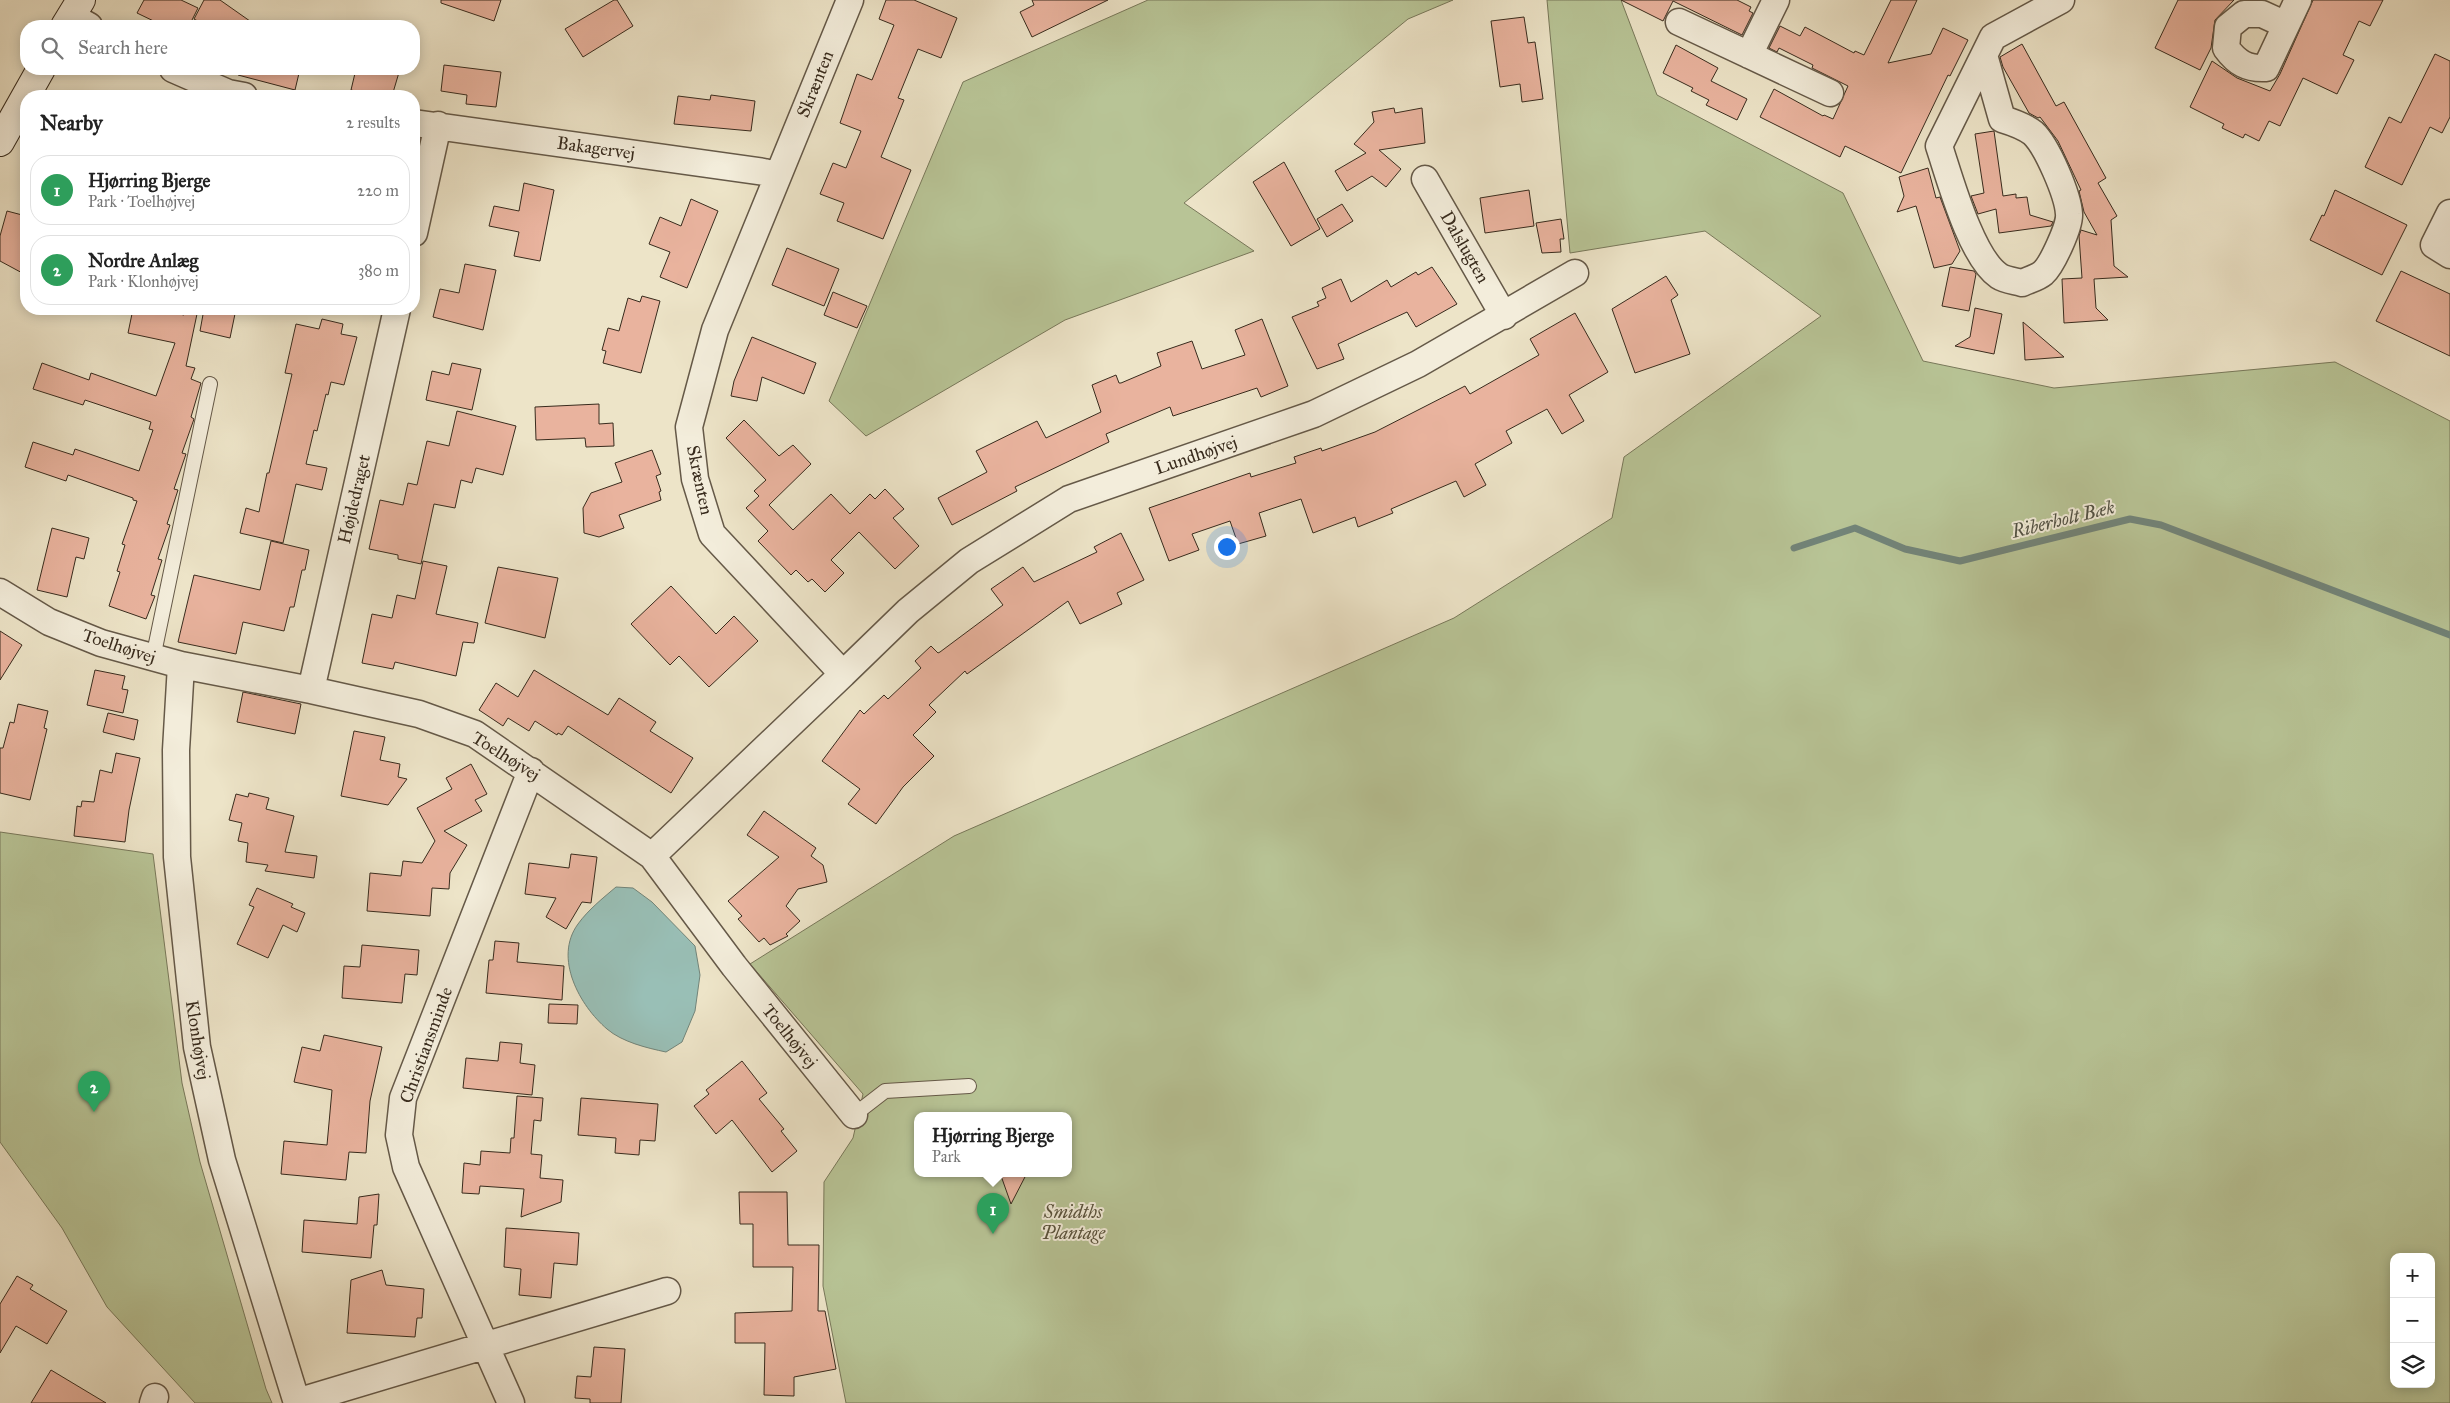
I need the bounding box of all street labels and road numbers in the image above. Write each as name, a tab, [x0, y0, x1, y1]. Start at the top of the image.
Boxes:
street label: Skrænten	[792, 47, 838, 121]
street label: Bakagervej	[555, 132, 636, 165]
street label: Dalslugten	[1435, 207, 1495, 288]
street label: Lundhøjvej	[1152, 431, 1240, 479]
street label: Skrænten	[682, 443, 718, 517]
street label: Højdedraget	[333, 452, 376, 546]
street label: Toelhøjvej	[79, 624, 159, 668]
street label: Toelhøjvej	[468, 726, 544, 786]
street label: Christiansminde	[395, 984, 457, 1106]
street label: Klonhøjvej	[181, 999, 215, 1081]
street label: Toelhøjvej	[757, 999, 823, 1073]

